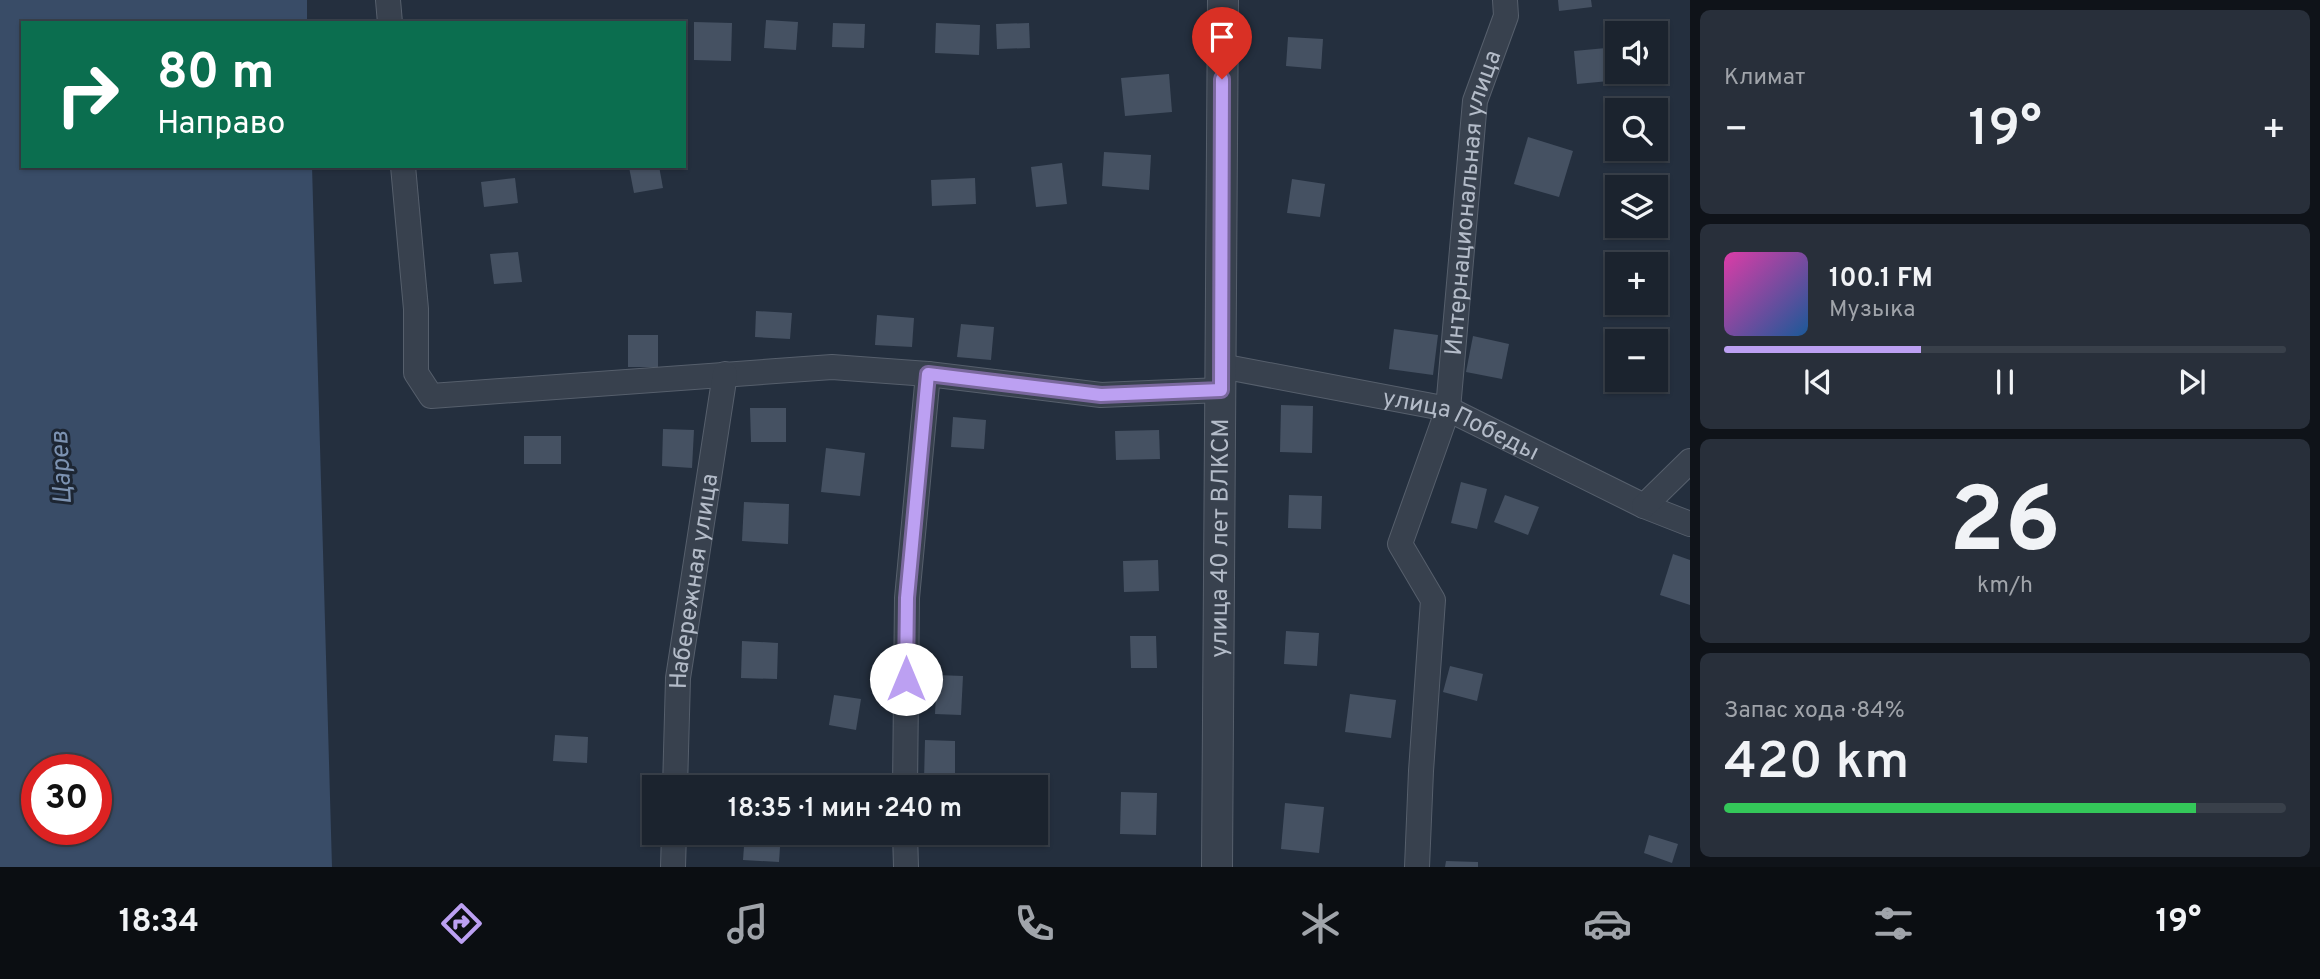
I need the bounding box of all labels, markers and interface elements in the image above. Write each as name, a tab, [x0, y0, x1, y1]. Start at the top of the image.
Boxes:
pin	[1192, 7, 1252, 79]
icon: arrive	[1203, 18, 1241, 56]
map controls	[1605, 21, 1668, 392]
button: sound	[1605, 21, 1668, 84]
text: 80 m	[157, 44, 274, 106]
street label: Интернациональная улица	[1440, 46, 1509, 357]
icon: right	[42, 49, 133, 140]
text: Климат	[1724, 64, 1805, 93]
button: search	[1605, 98, 1668, 161]
text: 19°	[1968, 98, 2042, 164]
text: Направо	[157, 105, 285, 145]
text: −	[1724, 107, 1749, 156]
text: +	[2261, 107, 2286, 156]
button: layers	[1605, 175, 1668, 238]
button: +	[1605, 252, 1668, 315]
text: 100.1 FM	[1829, 263, 1933, 296]
text: Музыка	[1829, 296, 1915, 325]
button: −	[1605, 329, 1668, 392]
icon: previous	[1799, 363, 1837, 401]
icon: pause	[1986, 363, 2024, 401]
icon: next	[2173, 363, 2211, 401]
street label: улица Победы	[1380, 384, 1543, 469]
street label: улица 40 лет ВЛКСМ	[1205, 418, 1237, 658]
water label: Царев	[44, 429, 81, 506]
text: 26	[1949, 469, 2061, 584]
street label: Набережная улица	[665, 472, 726, 689]
text: km/h	[1977, 572, 2033, 601]
position arrow	[869, 642, 943, 716]
text: Запас хода · 84%	[1724, 697, 1905, 726]
text: 420 km	[1724, 731, 1909, 797]
speed limit sign: 30	[21, 754, 112, 845]
text: 18:35 · 1 мин · 240 m	[728, 793, 962, 826]
icon: directions	[437, 899, 486, 948]
icon: music	[723, 899, 772, 948]
icon: phone	[1010, 899, 1059, 948]
icon: climate	[1296, 899, 1345, 948]
icon: car	[1583, 899, 1632, 948]
icon: filters	[1869, 899, 1918, 948]
text: 18:34	[119, 903, 199, 943]
text: 19°	[2155, 903, 2201, 943]

